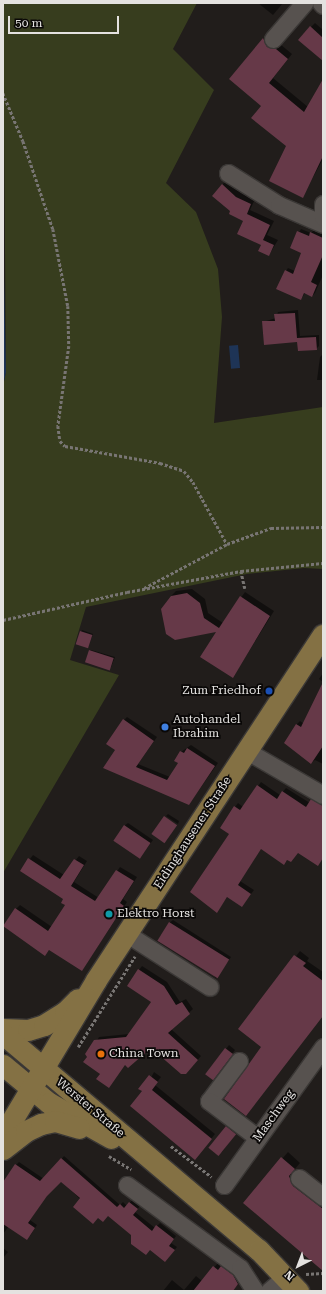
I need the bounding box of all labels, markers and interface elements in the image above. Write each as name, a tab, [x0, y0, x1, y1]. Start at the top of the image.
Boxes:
scale bar	[10, 8, 121, 34]
text: 50 m	[15, 16, 42, 30]
place label: Zum Friedhof	[182, 684, 261, 698]
marker: Zum Friedhof	[264, 686, 274, 696]
place label: Autohandel Ibrahim	[173, 713, 240, 741]
marker: Autohandel Ibrahim	[160, 722, 170, 732]
street label: Eidinghausener Straße	[151, 774, 235, 892]
place label: Elektro Horst	[117, 907, 195, 921]
marker: Elektro Horst	[104, 909, 114, 919]
place label: China Town	[109, 1047, 179, 1061]
marker: China Town	[96, 1049, 106, 1059]
street label: Werster Straße	[53, 1075, 127, 1141]
street label: Maschweg	[250, 1087, 298, 1145]
north arrow	[278, 1246, 318, 1286]
text: N	[282, 1268, 297, 1283]

